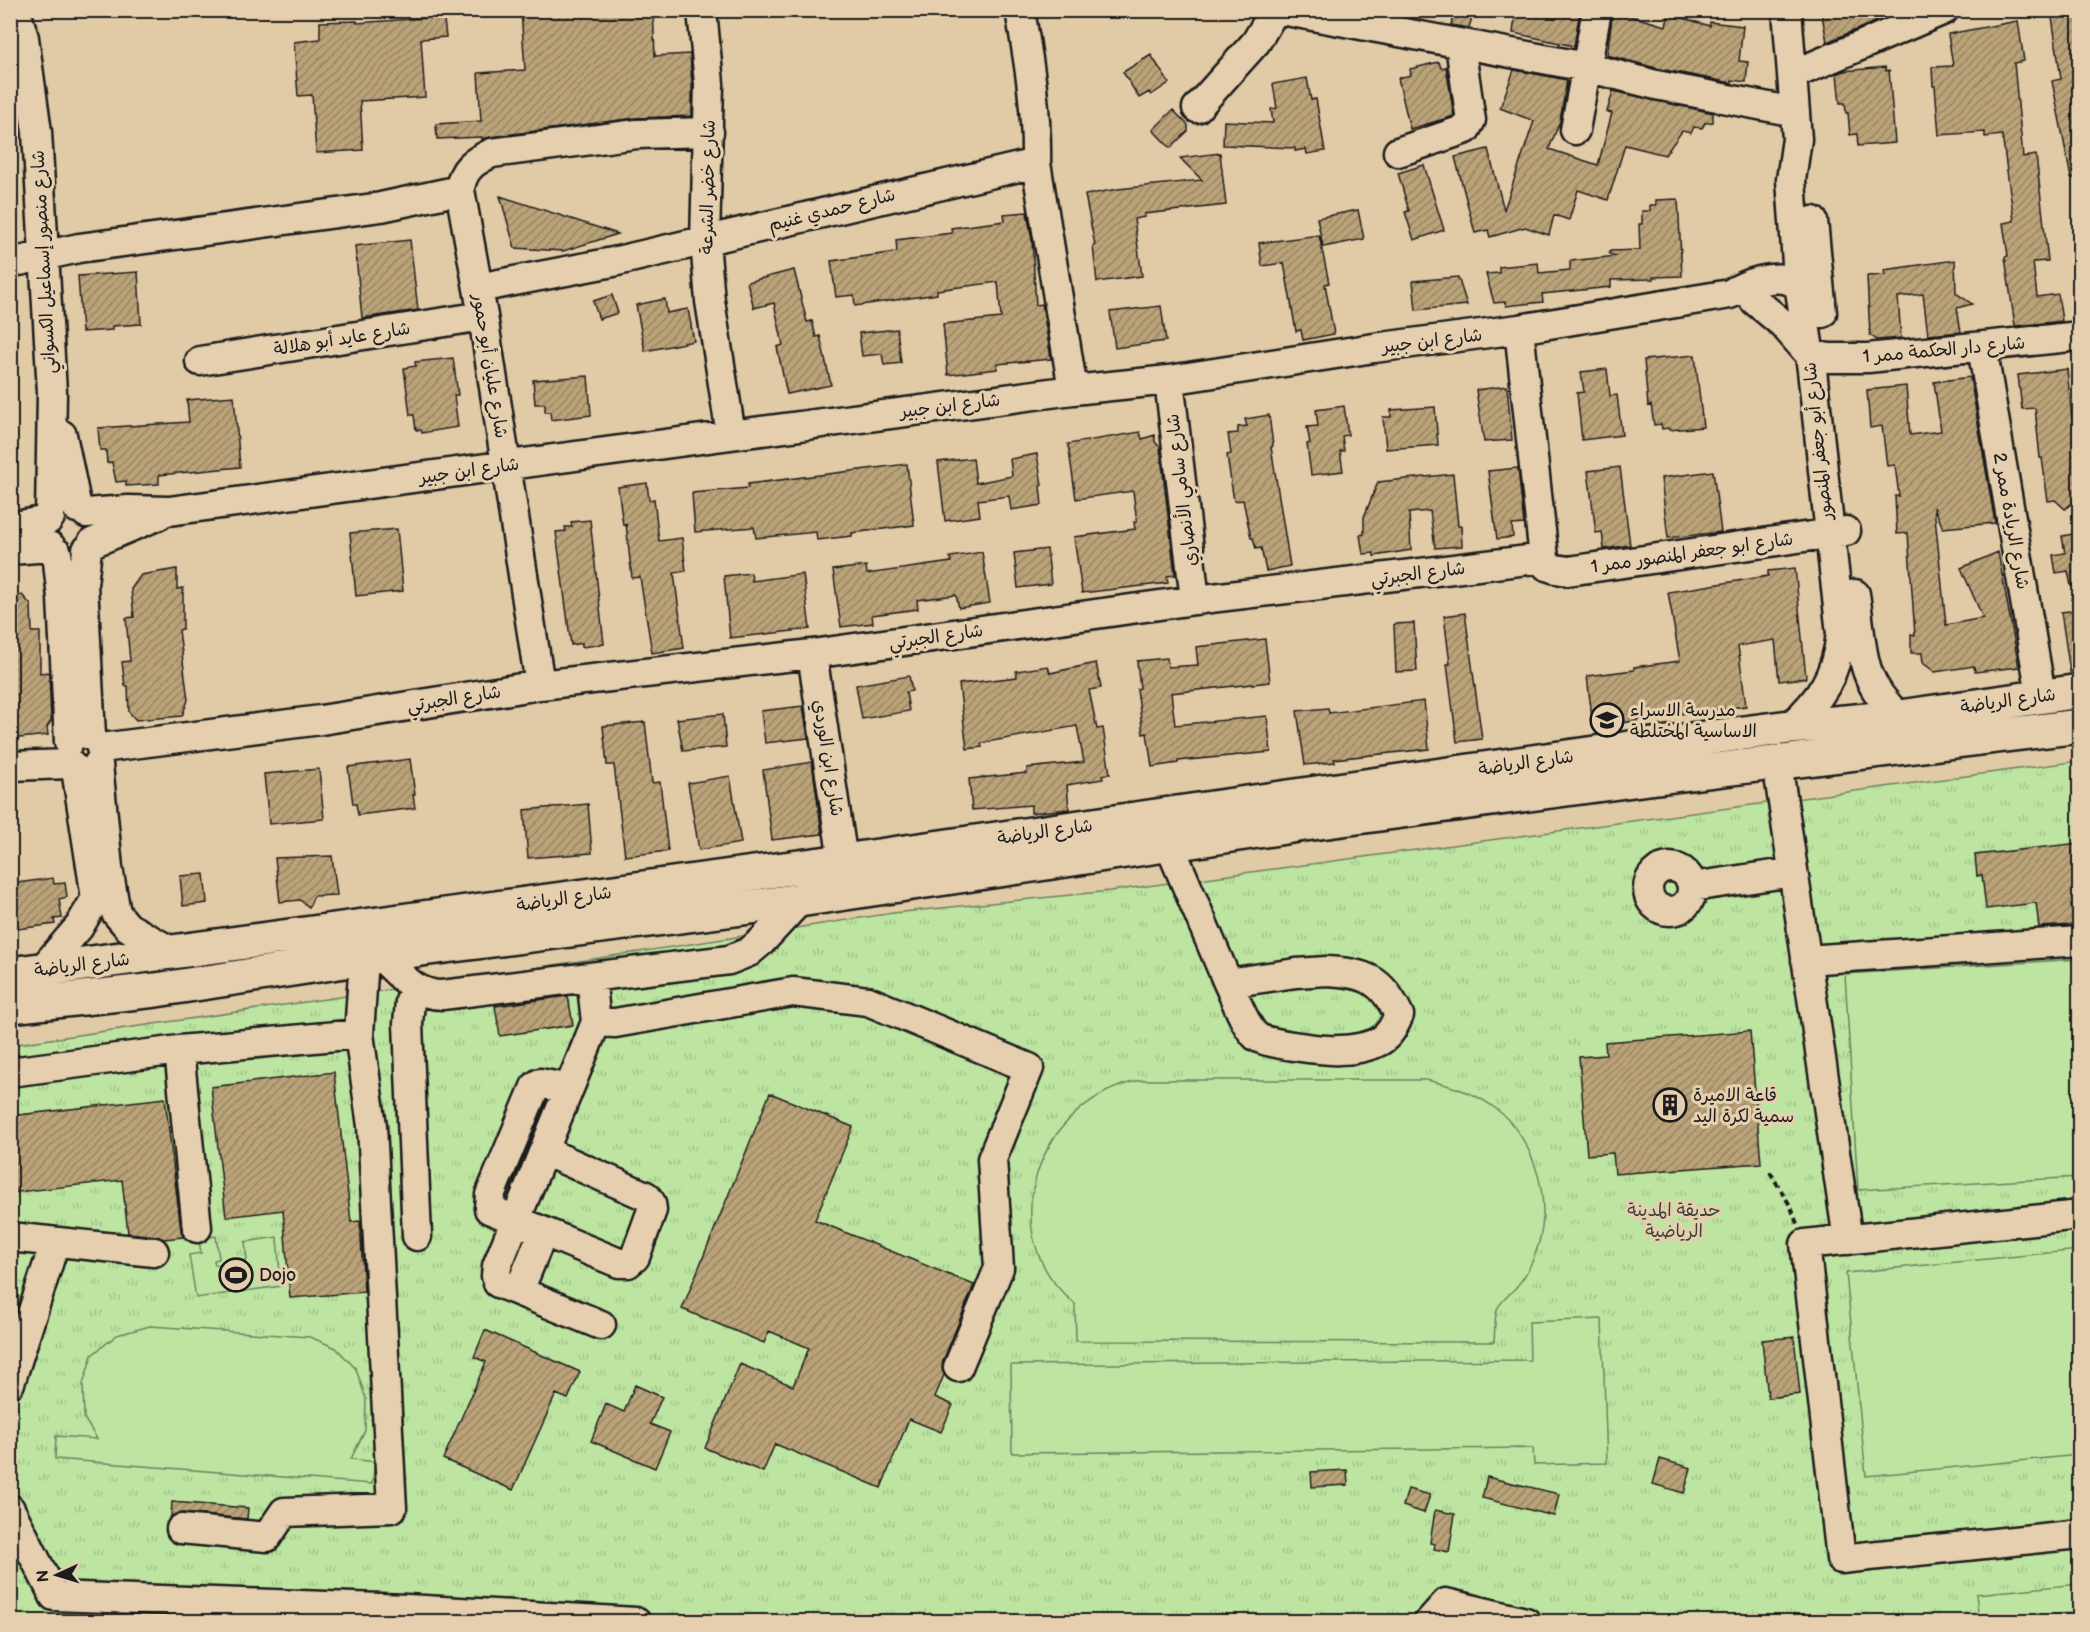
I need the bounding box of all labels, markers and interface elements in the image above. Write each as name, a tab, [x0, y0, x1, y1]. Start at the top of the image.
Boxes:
street label: شارع خضر الشرعة	[696, 120, 721, 254]
street label: شارع منصور إسماعيل الكسواني	[28, 149, 65, 374]
street label: شارع حمدي غنيم	[766, 184, 898, 239]
street label: شارع عليان أبو حمور	[467, 291, 512, 440]
street label: شارع عايد أبو هلالة	[272, 318, 412, 361]
street label: شارع ابن جبير	[1379, 324, 1484, 359]
street label: شارع دار الحكمة ممر 1	[1862, 332, 2026, 369]
street label: شارع أبو جعفر المنصور	[1799, 361, 1838, 523]
street label: شارع ابن جبير	[897, 389, 1002, 424]
street label: شارع سامي الأنصاري	[1160, 412, 1207, 568]
street label: شارع الريادة ممر 2	[1988, 451, 2033, 591]
street label: شارع ابن جبير	[416, 454, 521, 490]
street label: شارع ابو جعفر المنصور ممر 1	[1589, 528, 1795, 579]
street label: شارع الجبرتي	[1370, 558, 1467, 595]
street label: شارع الجبرتي	[887, 620, 985, 659]
street label: شارع الجبرتي	[405, 681, 503, 722]
street label: شارع الرياضة	[1959, 684, 2057, 719]
street label: شارع ابن الوردي	[806, 698, 848, 818]
place label: مدرسة الاسراء الاساسية المختلطة	[1630, 700, 1757, 742]
school or university icon: مدرسة الاسراء الاساسية المختلطة	[1589, 702, 1625, 738]
street label: شارع الرياضة	[1477, 746, 1575, 781]
street label: شارع الرياضة	[996, 815, 1094, 850]
street label: شارع الرياضة	[515, 882, 613, 917]
street label: شارع الرياضة	[33, 949, 131, 982]
place label: قاعة الاميرة سمية لكرة اليد	[1693, 1085, 1794, 1127]
building icon: قاعة الاميرة سمية لكرة اليد	[1652, 1087, 1688, 1123]
park label: حديقة المدينة الرياضية	[1627, 1200, 1721, 1242]
sports icon: Dojo	[218, 1257, 254, 1293]
place label: Dojo	[259, 1265, 296, 1286]
north arrow	[27, 1545, 87, 1605]
text: N	[34, 1569, 53, 1583]

